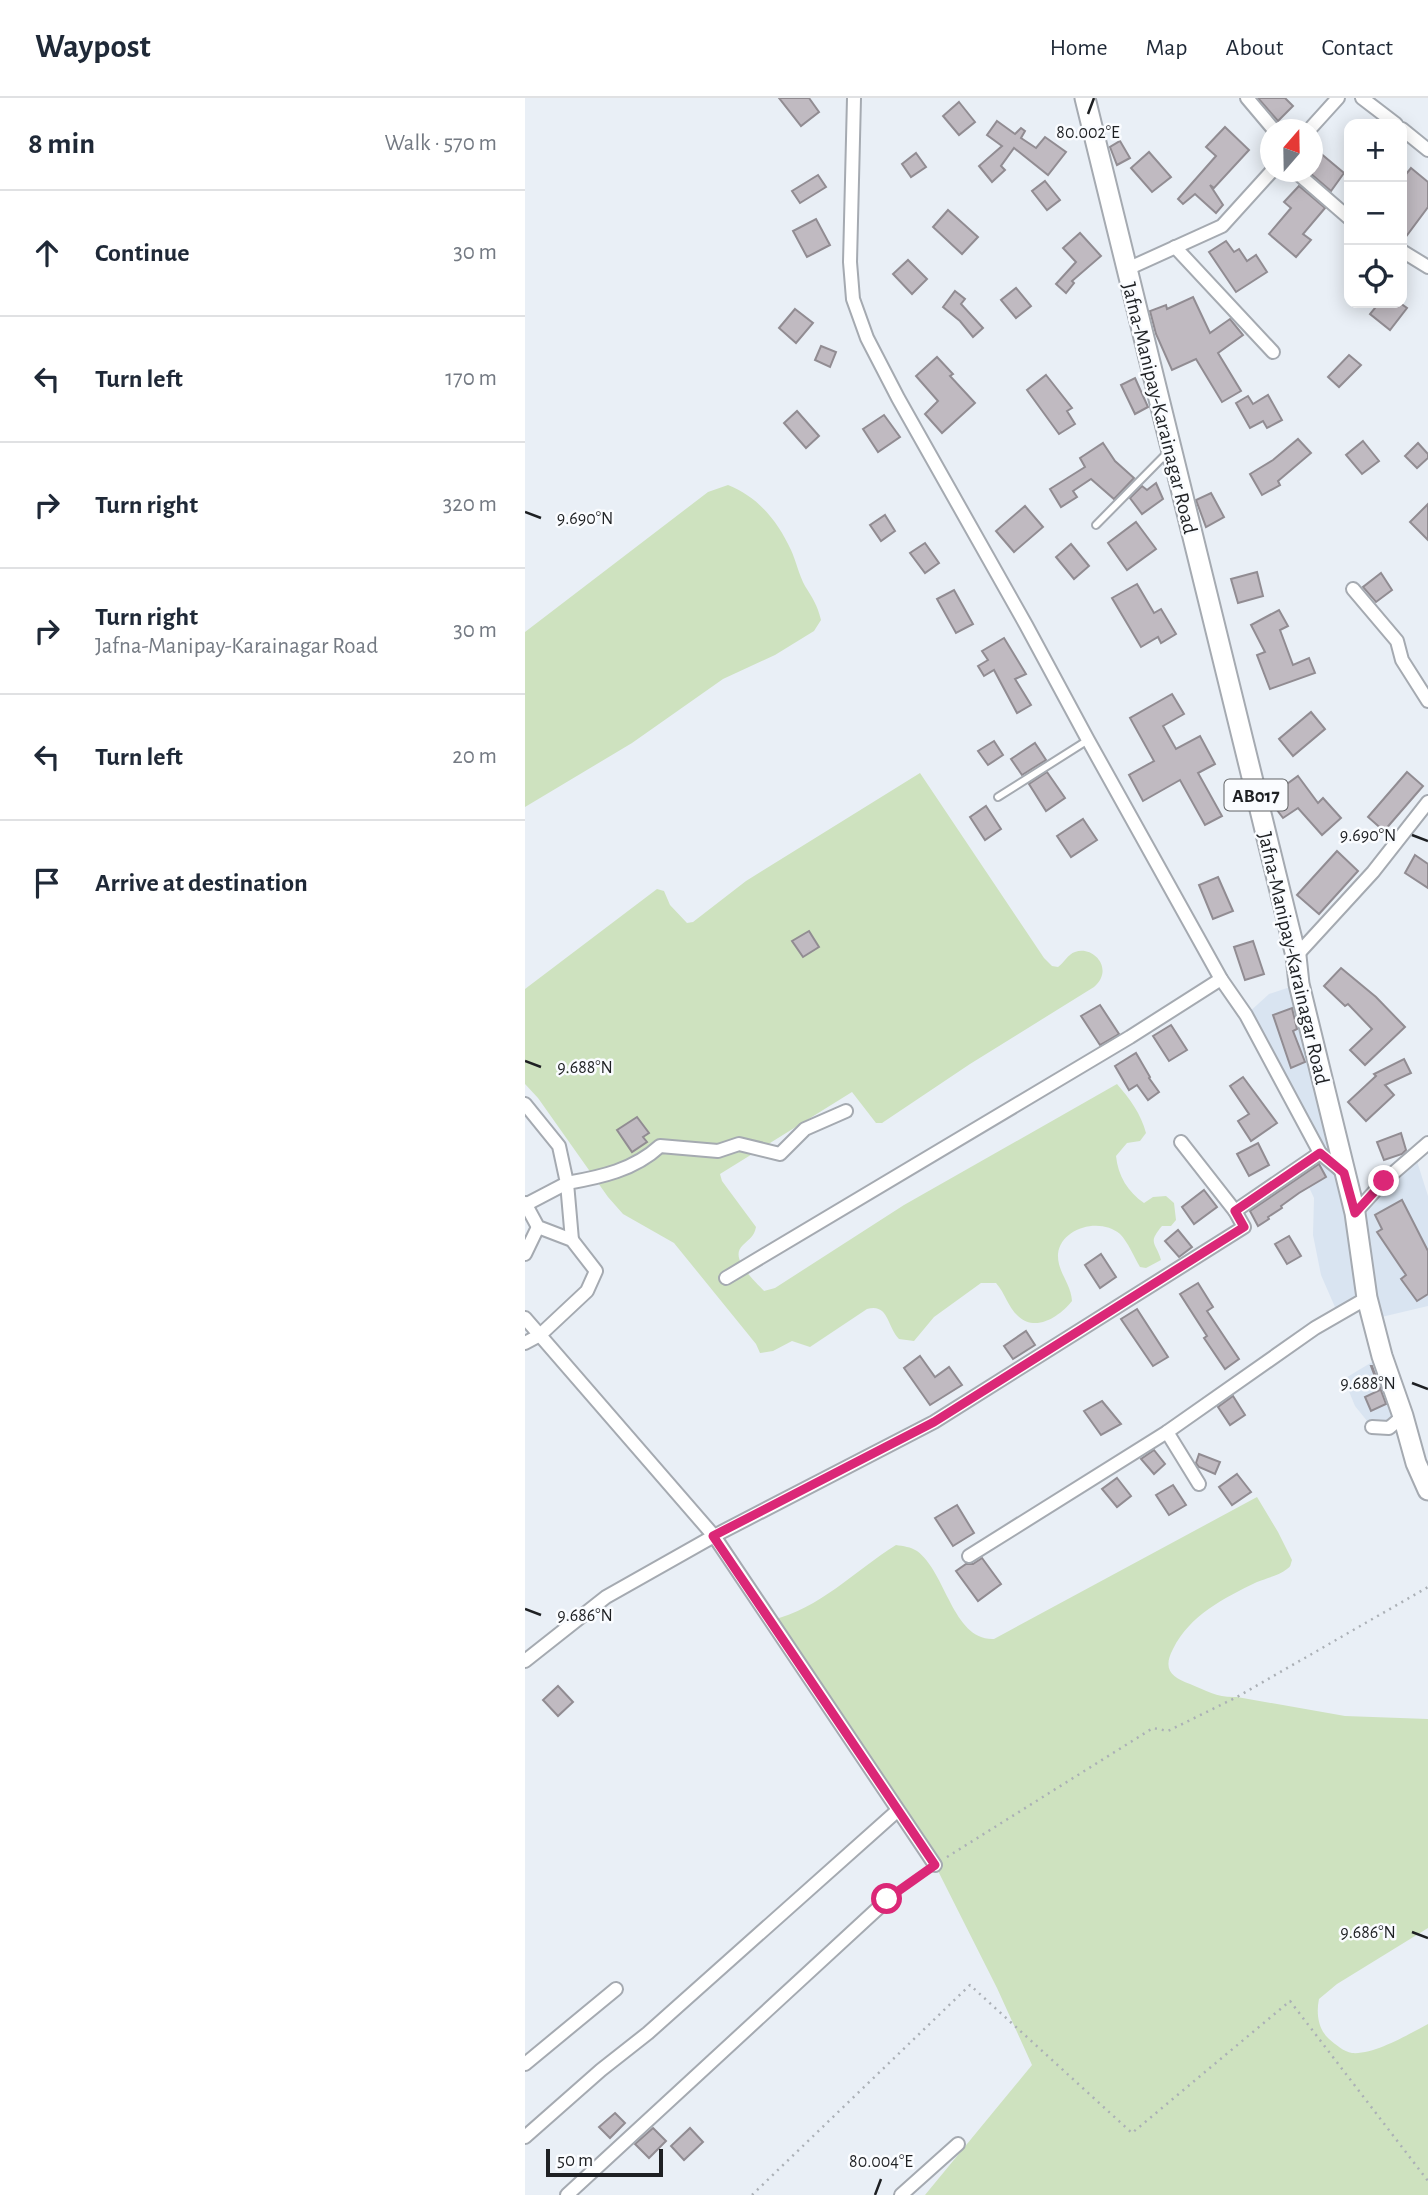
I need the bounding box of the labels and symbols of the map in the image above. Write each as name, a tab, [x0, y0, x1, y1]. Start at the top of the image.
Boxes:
north arrow	[1260, 119, 1323, 182]
text: 80.002°E	[1056, 124, 1120, 142]
street label: Jafna-Manipay-Karainagar Road	[1118, 280, 1201, 536]
text: 9.690°N	[557, 510, 613, 528]
road number: AB017	[1225, 780, 1287, 810]
text: 9.690°N	[1340, 827, 1396, 845]
street label: Jafna-Manipay-Karainagar Road	[1254, 830, 1333, 1087]
text: 9.688°N	[557, 1059, 613, 1077]
route end	[1368, 1165, 1399, 1196]
text: 9.688°N	[1340, 1375, 1396, 1393]
text: 9.686°N	[557, 1607, 613, 1625]
route start	[871, 1883, 902, 1914]
text: 9.686°N	[1340, 1924, 1396, 1942]
scale bar	[546, 2146, 663, 2178]
text: 80.004°E	[849, 2153, 913, 2171]

